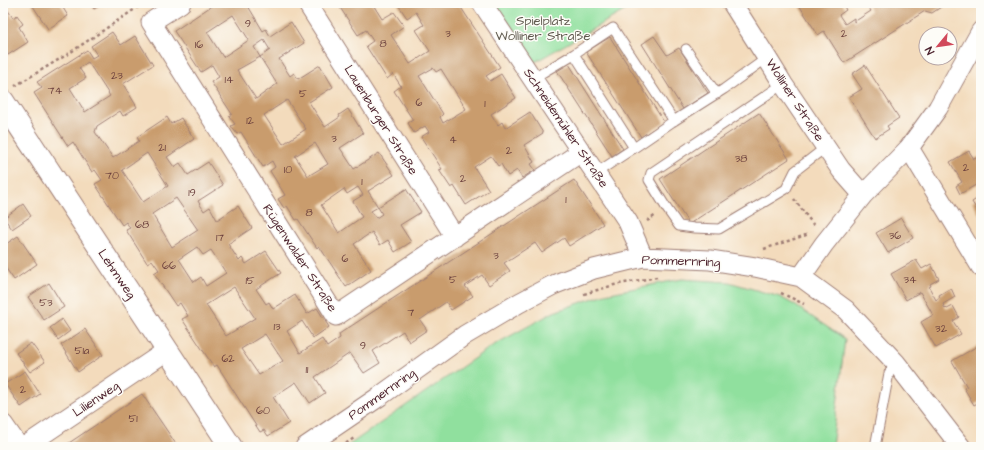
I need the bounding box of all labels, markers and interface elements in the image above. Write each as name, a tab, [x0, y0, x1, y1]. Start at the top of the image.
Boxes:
park label: Spielplatz Wolliner Straße	[495, 12, 591, 45]
house number: 9	[245, 16, 251, 31]
house number: 3	[445, 26, 451, 41]
house number: 2	[841, 26, 848, 41]
north arrow	[918, 26, 958, 66]
house number: 8	[379, 36, 387, 51]
house number: 16	[195, 37, 203, 52]
text: N	[921, 44, 938, 57]
street label: Wolliner Straße	[762, 55, 828, 145]
street label: Lauenburger Straße	[339, 62, 422, 179]
street label: Schneidemühler Straße	[519, 65, 613, 191]
house number: 23	[111, 68, 123, 83]
house number: 14	[225, 72, 234, 87]
house number: 74	[48, 83, 63, 98]
house number: 5	[299, 86, 307, 101]
house number: 6	[416, 95, 423, 110]
house number: 1	[484, 96, 486, 111]
house number: 12	[246, 113, 255, 128]
house number: 3	[331, 131, 337, 146]
house number: 4	[449, 132, 457, 147]
house number: 21	[158, 140, 166, 155]
house number: 2	[506, 143, 513, 158]
house number: 38	[735, 151, 747, 166]
house number: 2	[963, 160, 970, 175]
house number: 10	[284, 162, 292, 177]
house number: 70	[105, 168, 119, 183]
house number: 2	[460, 171, 467, 186]
house number: 1	[361, 174, 363, 189]
house number: 19	[188, 185, 196, 200]
house number: 1	[565, 192, 567, 207]
street label: Rügenwalder Straße	[258, 201, 342, 316]
house number: 8	[305, 205, 313, 220]
house number: 68	[135, 217, 149, 232]
house number: 36	[889, 228, 901, 243]
house number: 17	[216, 230, 224, 245]
street label: Lehmweg	[93, 245, 141, 303]
house number: 3	[493, 248, 499, 263]
house number: 6	[342, 251, 349, 266]
street label: Pommernring	[641, 251, 721, 272]
house number: 66	[162, 258, 176, 273]
house number: 5	[449, 272, 457, 287]
house number: 34	[903, 272, 917, 287]
house number: 15	[245, 273, 255, 288]
house number: 53	[39, 295, 53, 310]
house number: 7	[408, 305, 415, 320]
house number: 13	[273, 319, 281, 334]
house number: 32	[935, 321, 948, 336]
house number: 9	[360, 338, 366, 353]
house number: 51a	[75, 343, 90, 358]
house number: 62	[221, 351, 235, 366]
house number: 11	[306, 362, 309, 377]
street label: Pommernring	[345, 364, 420, 425]
street label: Lilienweg	[69, 377, 124, 422]
house number: 2	[20, 382, 27, 397]
house number: 60	[256, 403, 270, 418]
house number: 51	[128, 411, 138, 426]

